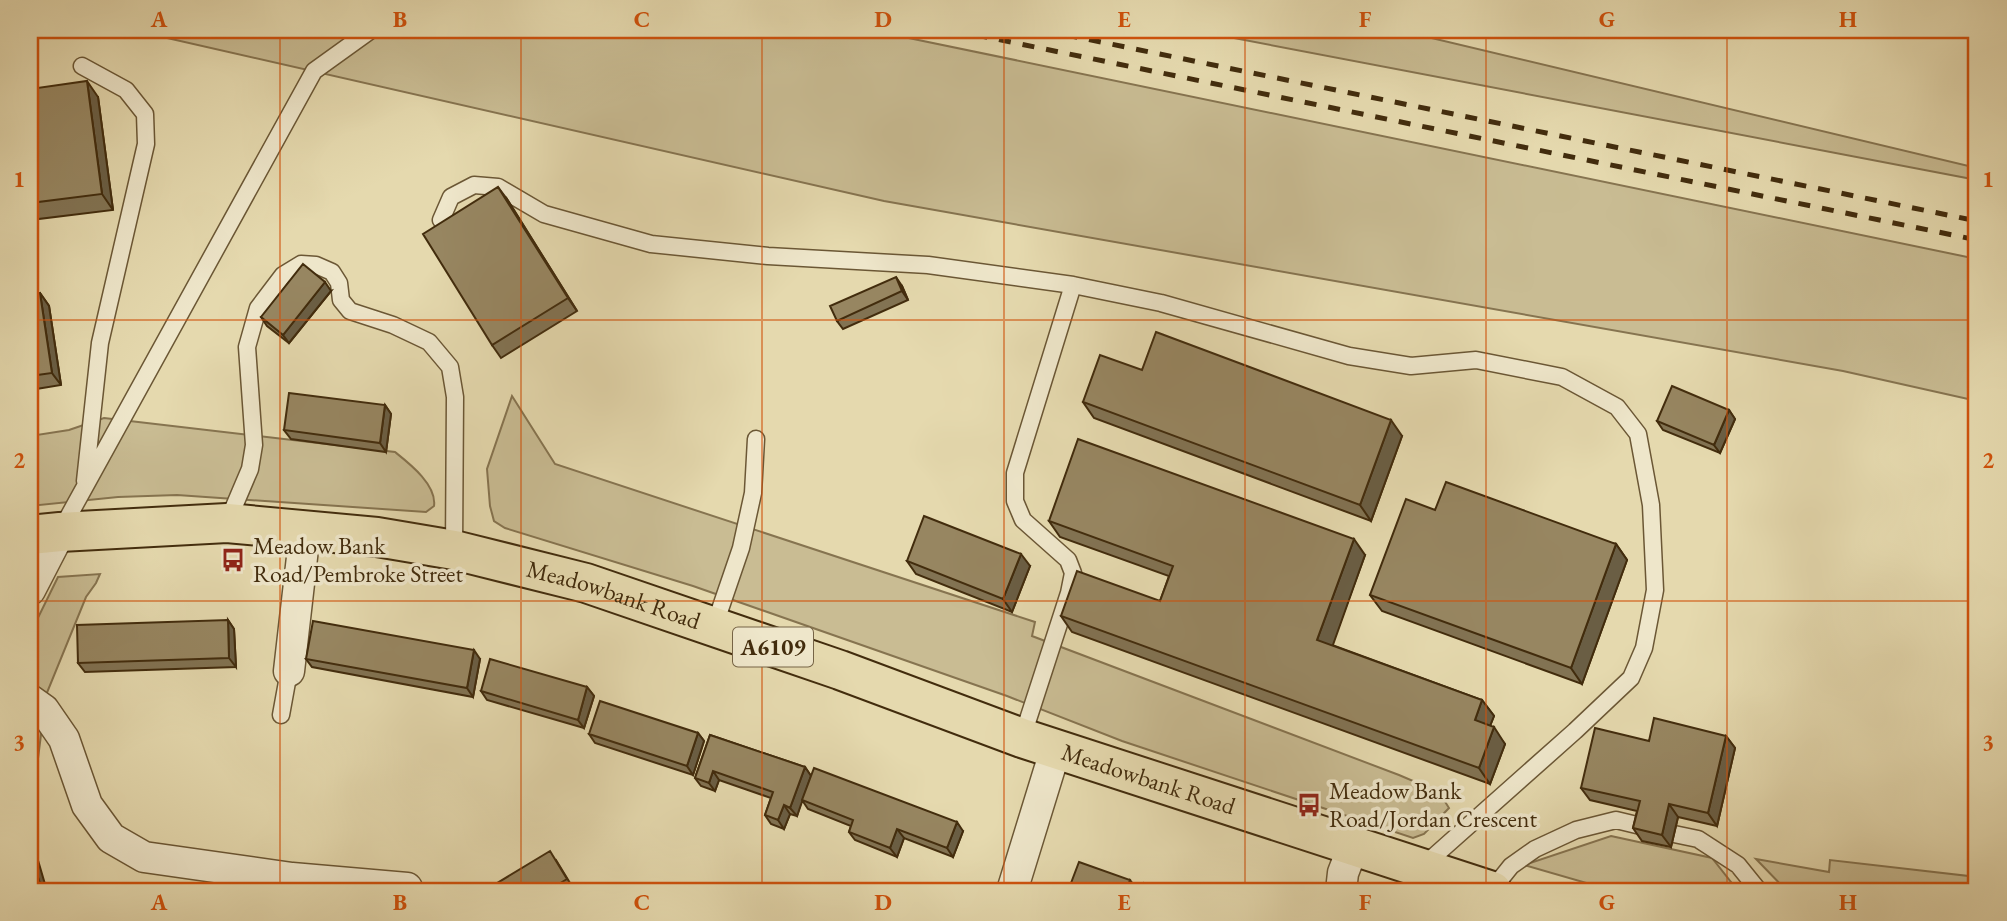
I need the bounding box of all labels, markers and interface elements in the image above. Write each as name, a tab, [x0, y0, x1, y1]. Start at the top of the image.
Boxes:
text: A	[150, 4, 168, 34]
text: B	[393, 4, 407, 34]
text: C	[634, 4, 650, 34]
text: D	[874, 4, 892, 34]
text: E	[1117, 4, 1131, 34]
text: F	[1359, 4, 1372, 34]
text: G	[1599, 4, 1615, 34]
text: H	[1839, 4, 1857, 34]
text: 1	[13, 164, 25, 194]
text: 1	[1982, 164, 1994, 194]
text: 2	[13, 445, 25, 475]
text: 2	[1982, 445, 1994, 475]
place label: Meadow Bank Road/Pembroke Street	[253, 530, 463, 589]
bus stop icon: Meadow Bank Road/Pembroke Street	[219, 546, 247, 574]
street label: Meadowbank Road	[524, 553, 706, 636]
road number: A6109	[733, 628, 813, 666]
text: 3	[13, 727, 25, 757]
text: 3	[1982, 727, 1994, 757]
street label: Meadowbank Road	[1058, 736, 1240, 822]
place label: Meadow Bank Road/Jordan Crescent	[1329, 775, 1538, 834]
bus stop icon: Meadow Bank Road/Jordan Crescent	[1295, 791, 1323, 819]
text: A	[150, 887, 168, 917]
text: B	[393, 887, 407, 917]
text: C	[634, 887, 650, 917]
text: D	[874, 887, 892, 917]
text: E	[1117, 887, 1131, 917]
text: F	[1359, 887, 1372, 917]
text: G	[1599, 887, 1615, 917]
text: H	[1839, 887, 1857, 917]

